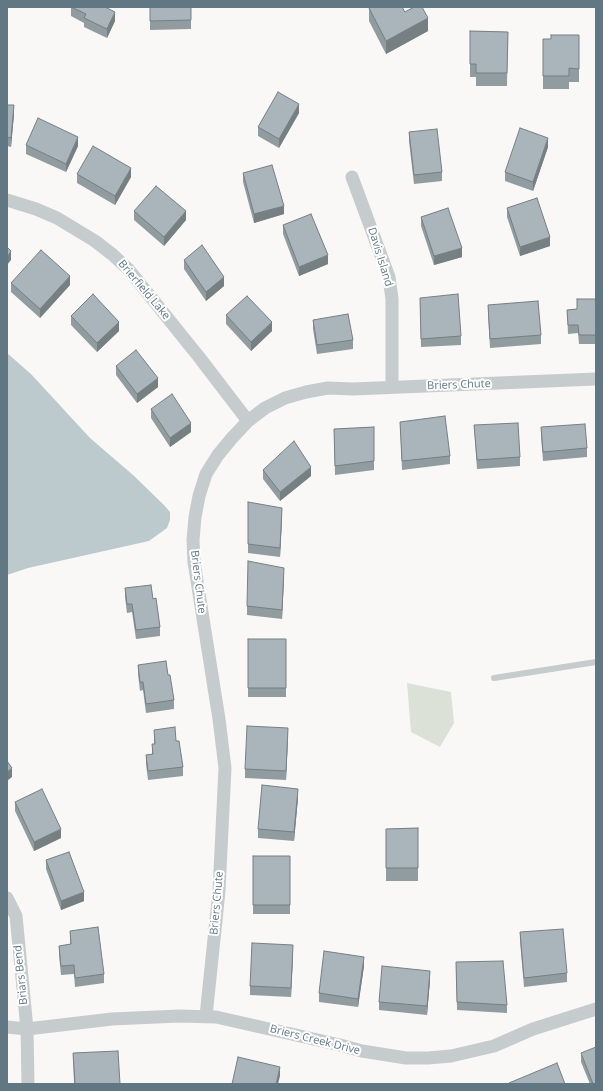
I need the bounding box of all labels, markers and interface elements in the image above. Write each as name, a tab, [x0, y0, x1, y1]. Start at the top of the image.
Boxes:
street label: Davis Island	[365, 226, 395, 288]
street label: Brierfield Lake	[115, 257, 173, 323]
street label: Briers Chute	[427, 377, 491, 393]
street label: Briers Chute	[188, 550, 208, 614]
street label: Briers Chute	[208, 871, 226, 935]
street label: Briars Bend	[11, 945, 31, 1005]
street label: Briers Creek Drive	[269, 1022, 361, 1058]

